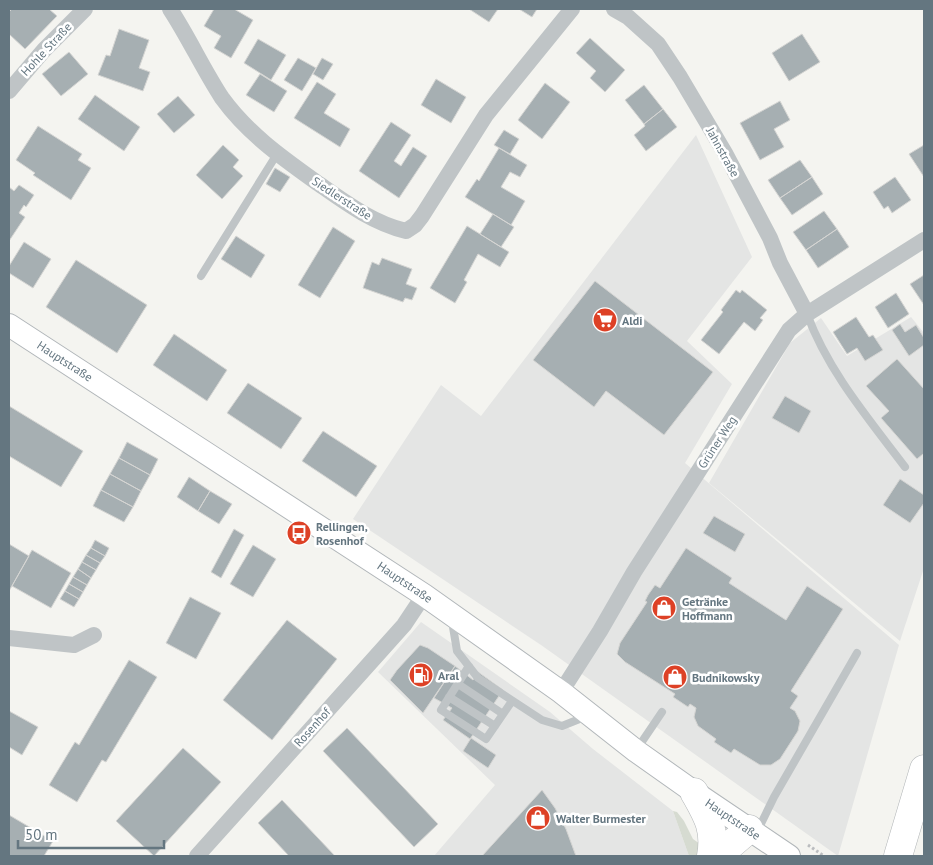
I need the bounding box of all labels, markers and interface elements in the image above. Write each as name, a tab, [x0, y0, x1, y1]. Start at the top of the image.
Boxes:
street label: Hohle Straße	[17, 19, 75, 79]
street label: Jahnstraße	[703, 123, 743, 180]
street label: Siedlerstraße	[309, 173, 375, 223]
supermarket icon: Aldi	[592, 307, 618, 333]
place label: Aldi	[622, 313, 642, 328]
street label: Hauptstraße	[34, 337, 96, 385]
street label: Grüner Weg	[695, 413, 739, 471]
place label: Rellingen, Rosenhof	[316, 519, 368, 548]
bus stop icon: Rellingen, Rosenhof	[286, 520, 312, 546]
street label: Hauptstraße	[375, 558, 435, 606]
place label: Getränke Hoffmann	[682, 594, 733, 623]
shop icon: Getränke Hoffmann	[651, 595, 677, 621]
fuel station icon: Aral	[408, 662, 434, 688]
shop icon: Budnikowsky	[662, 664, 688, 690]
place label: Aral	[438, 668, 459, 683]
place label: Budnikowsky	[692, 670, 760, 685]
street label: Rosenhof	[291, 704, 334, 750]
street label: Hauptstraße	[703, 795, 763, 843]
shop icon: Walter Burmester	[525, 805, 551, 831]
place label: Walter Burmester	[556, 811, 647, 826]
scale bar	[18, 818, 164, 850]
text: 50 m	[25, 825, 58, 844]

